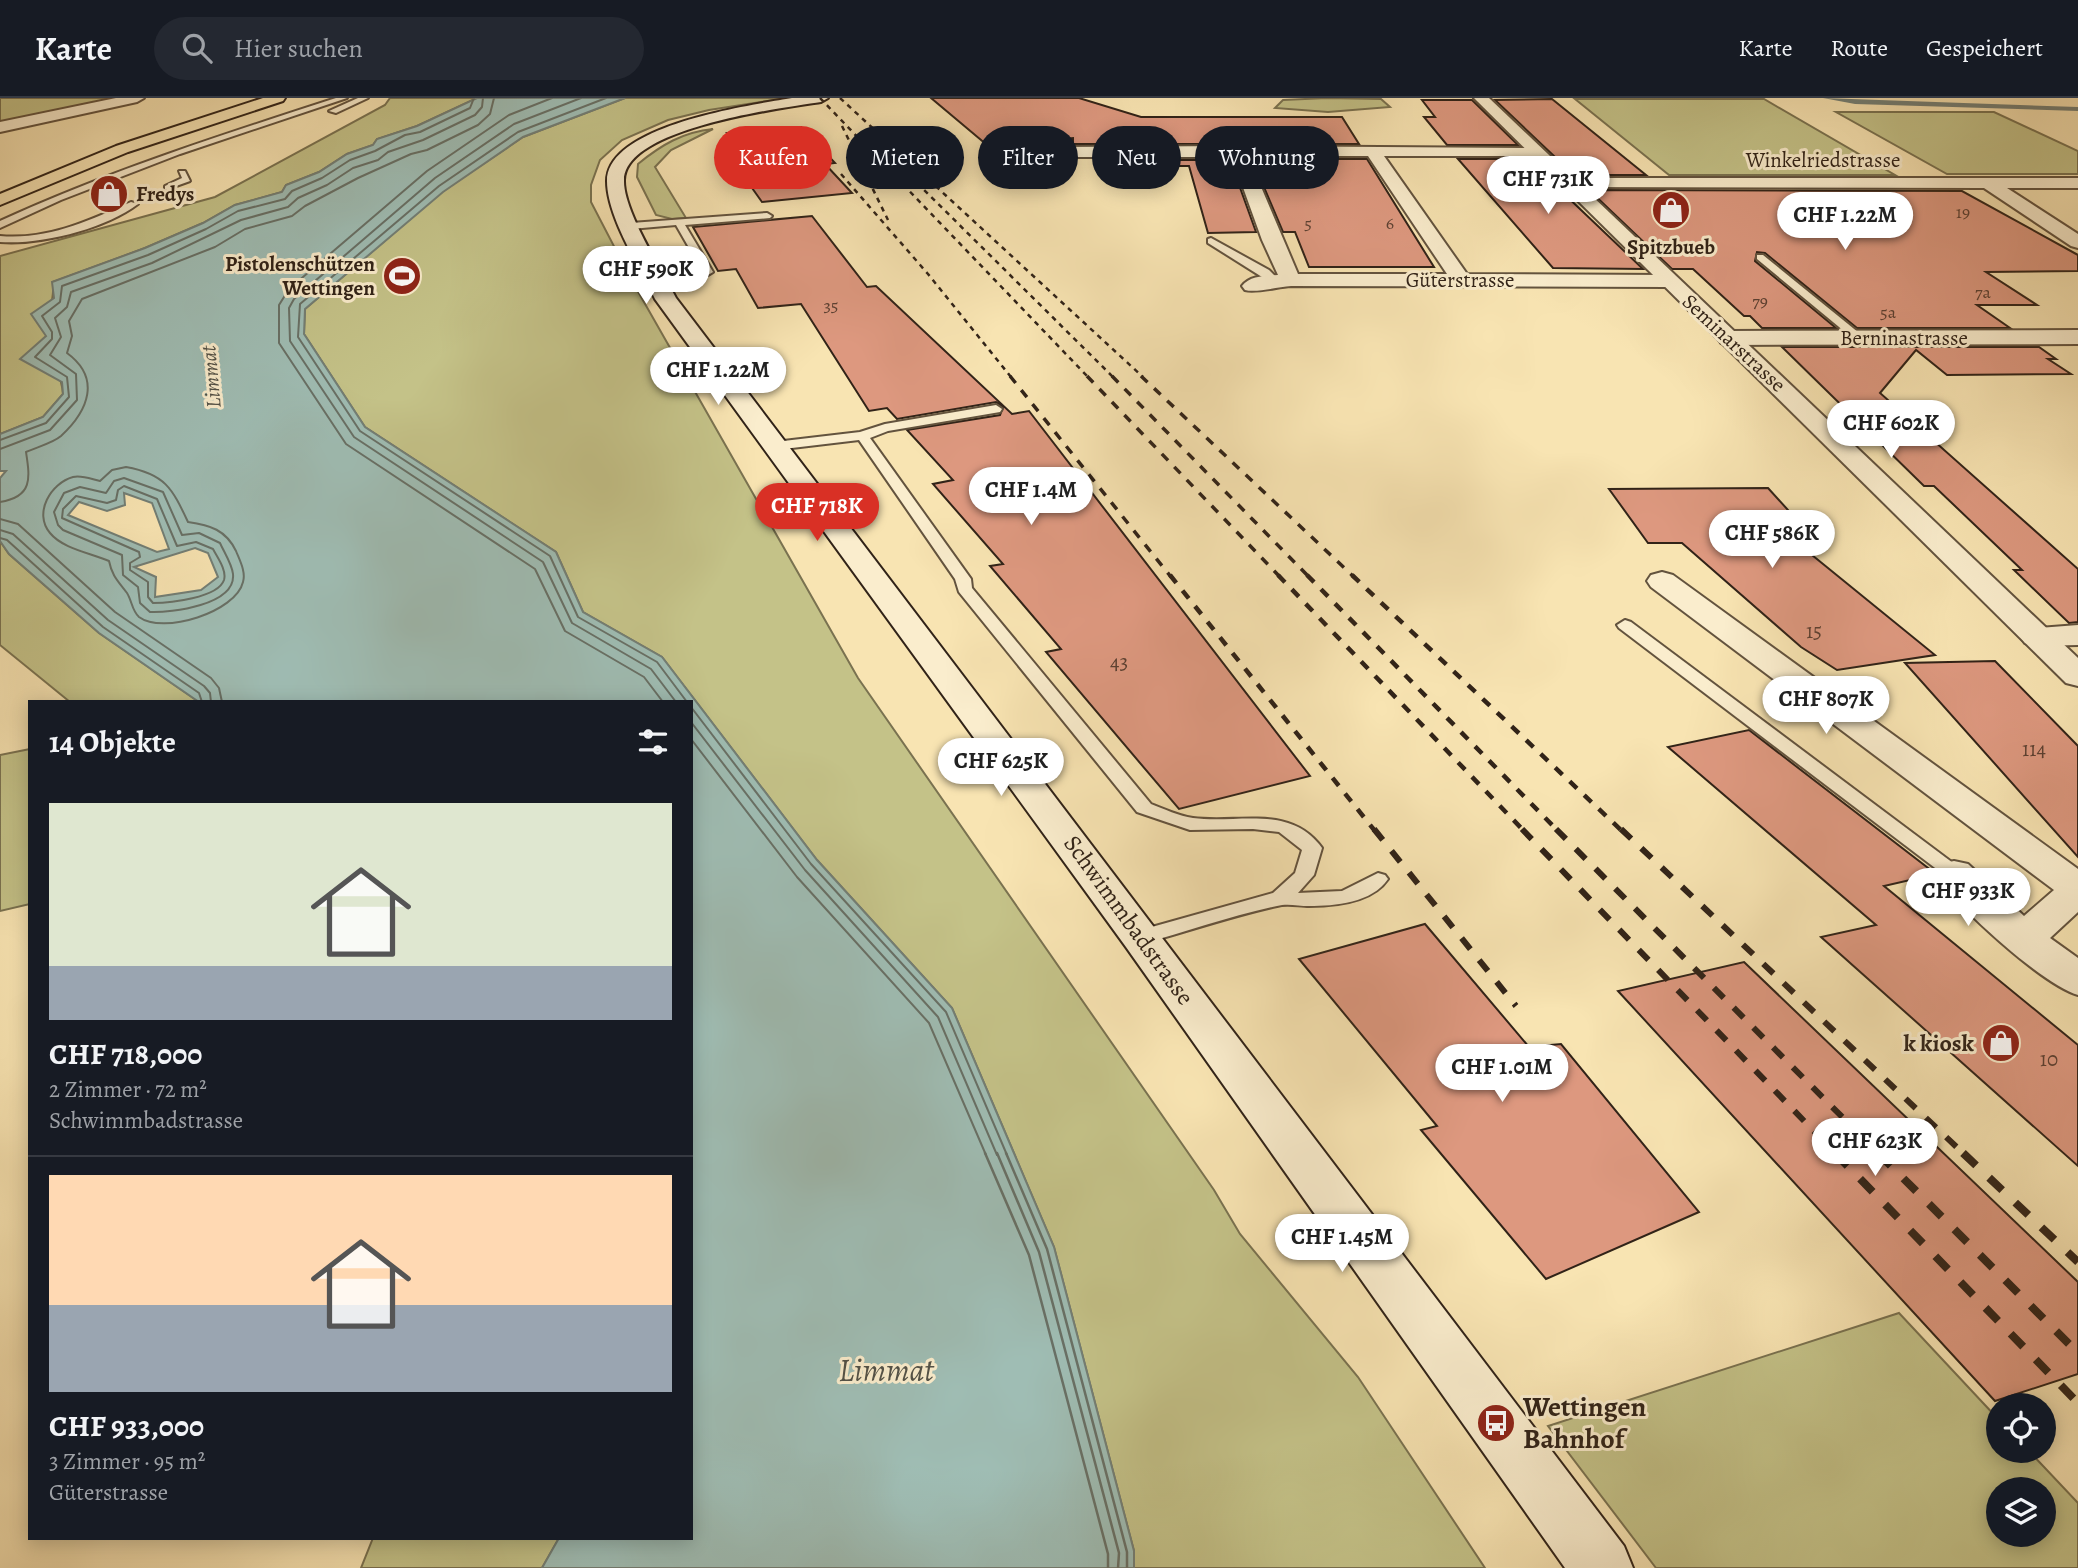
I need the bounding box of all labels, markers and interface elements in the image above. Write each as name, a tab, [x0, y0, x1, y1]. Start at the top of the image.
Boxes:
search box	[154, 17, 644, 80]
text: Karte	[35, 26, 112, 71]
icon: search	[178, 29, 216, 67]
text: Hier suchen	[234, 31, 363, 66]
text: Karte	[1739, 32, 1792, 64]
text: Route	[1830, 32, 1888, 64]
text: Gespeichert	[1926, 32, 2043, 64]
chip: Kaufen	[714, 126, 832, 189]
chip: Mieten	[846, 126, 964, 189]
chip: Filter	[978, 126, 1078, 189]
chip: Neu	[1092, 126, 1181, 189]
chip: Wohnung	[1195, 126, 1339, 189]
street label: Winkelriedstrasse	[1745, 146, 1900, 174]
pin: CHF 731K	[1476, 156, 1620, 216]
text: CHF 731K	[1503, 163, 1593, 194]
shop icon: Fredys	[88, 173, 130, 215]
place label: Fredys	[136, 180, 194, 208]
shop icon: Spitzbueb	[1650, 189, 1692, 231]
pin: CHF 1.22M	[1765, 192, 1925, 252]
text: CHF 1.22M	[1793, 199, 1897, 230]
house number: 19	[1956, 200, 1970, 224]
house number: 5	[1304, 211, 1312, 235]
house number: 6	[1386, 211, 1394, 235]
place label: Spitzbueb	[1627, 233, 1715, 261]
pin: CHF 590K	[574, 246, 718, 306]
place label: Pistolenschützen Wettingen	[225, 250, 375, 302]
text: CHF 590K	[599, 253, 693, 284]
sports icon: Pistolenschützen Wettingen	[381, 255, 423, 297]
street label: Güterstrasse	[1406, 266, 1514, 294]
house number: 7a	[1975, 280, 1992, 304]
street label: Seminarstrasse	[1676, 288, 1792, 398]
house number: 79	[1752, 289, 1768, 313]
house number: 35	[823, 293, 839, 317]
house number: 5a	[1880, 300, 1897, 324]
street label: Berninastrasse	[1840, 324, 1968, 352]
water label: Limmat	[194, 344, 228, 409]
pin: CHF 1.22M	[638, 348, 798, 407]
text: CHF 1.22M	[666, 354, 770, 385]
pin: CHF 602K	[1819, 400, 1963, 460]
text: CHF 602K	[1843, 407, 1939, 438]
pin: CHF 1.4M	[959, 468, 1103, 527]
text: CHF 1.4M	[985, 474, 1077, 505]
pin: CHF 718K	[745, 484, 889, 543]
text: CHF 718K	[771, 490, 863, 521]
pin: CHF 586K	[1700, 510, 1844, 570]
text: CHF 586K	[1725, 517, 1819, 548]
house number: 15	[1806, 617, 1822, 645]
house number: 43	[1110, 648, 1128, 676]
pin: CHF 807K	[1754, 676, 1898, 736]
text: CHF 807K	[1778, 683, 1874, 714]
text: 14 Objekte	[49, 722, 176, 762]
icon: filters	[634, 723, 672, 761]
house number: 114	[2022, 735, 2046, 763]
pin: CHF 625K	[929, 738, 1073, 798]
text: CHF 625K	[954, 745, 1048, 776]
street label: Schwimmbadstrasse	[1057, 829, 1201, 1011]
icon: home	[298, 849, 424, 975]
pin: CHF 933K	[1896, 868, 2040, 928]
text: CHF 933K	[1921, 875, 2015, 906]
shop icon: k kiosk	[1980, 1022, 2022, 1064]
place label: k kiosk	[1903, 1027, 1975, 1059]
text: CHF 718,000	[49, 1034, 202, 1074]
pin: CHF 1.01M	[1422, 1044, 1582, 1104]
house number: 10	[2040, 1045, 2058, 1073]
text: CHF 1.01M	[1451, 1051, 1553, 1082]
text: 2 Zimmer · 72 m²	[49, 1074, 207, 1105]
text: Schwimmbadstrasse	[49, 1105, 243, 1136]
pin: CHF 623K	[1803, 1118, 1947, 1178]
text: CHF 623K	[1828, 1125, 1922, 1156]
pin: CHF 1.45M	[1262, 1214, 1422, 1274]
icon: home	[298, 1221, 424, 1347]
text: CHF 1.45M	[1291, 1221, 1393, 1252]
water label: Limmat	[839, 1348, 935, 1392]
place label: Wettingen Bahnhof	[1522, 1388, 1647, 1458]
map controls	[1986, 1393, 2056, 1547]
button: locate	[1986, 1393, 2056, 1463]
bus stop icon: Wettingen Bahnhof	[1475, 1402, 1517, 1444]
text: CHF 933,000	[49, 1406, 204, 1446]
text: 3 Zimmer · 95 m²	[49, 1446, 205, 1477]
text: Güterstrasse	[49, 1477, 168, 1508]
button: layers	[1986, 1477, 2056, 1547]

